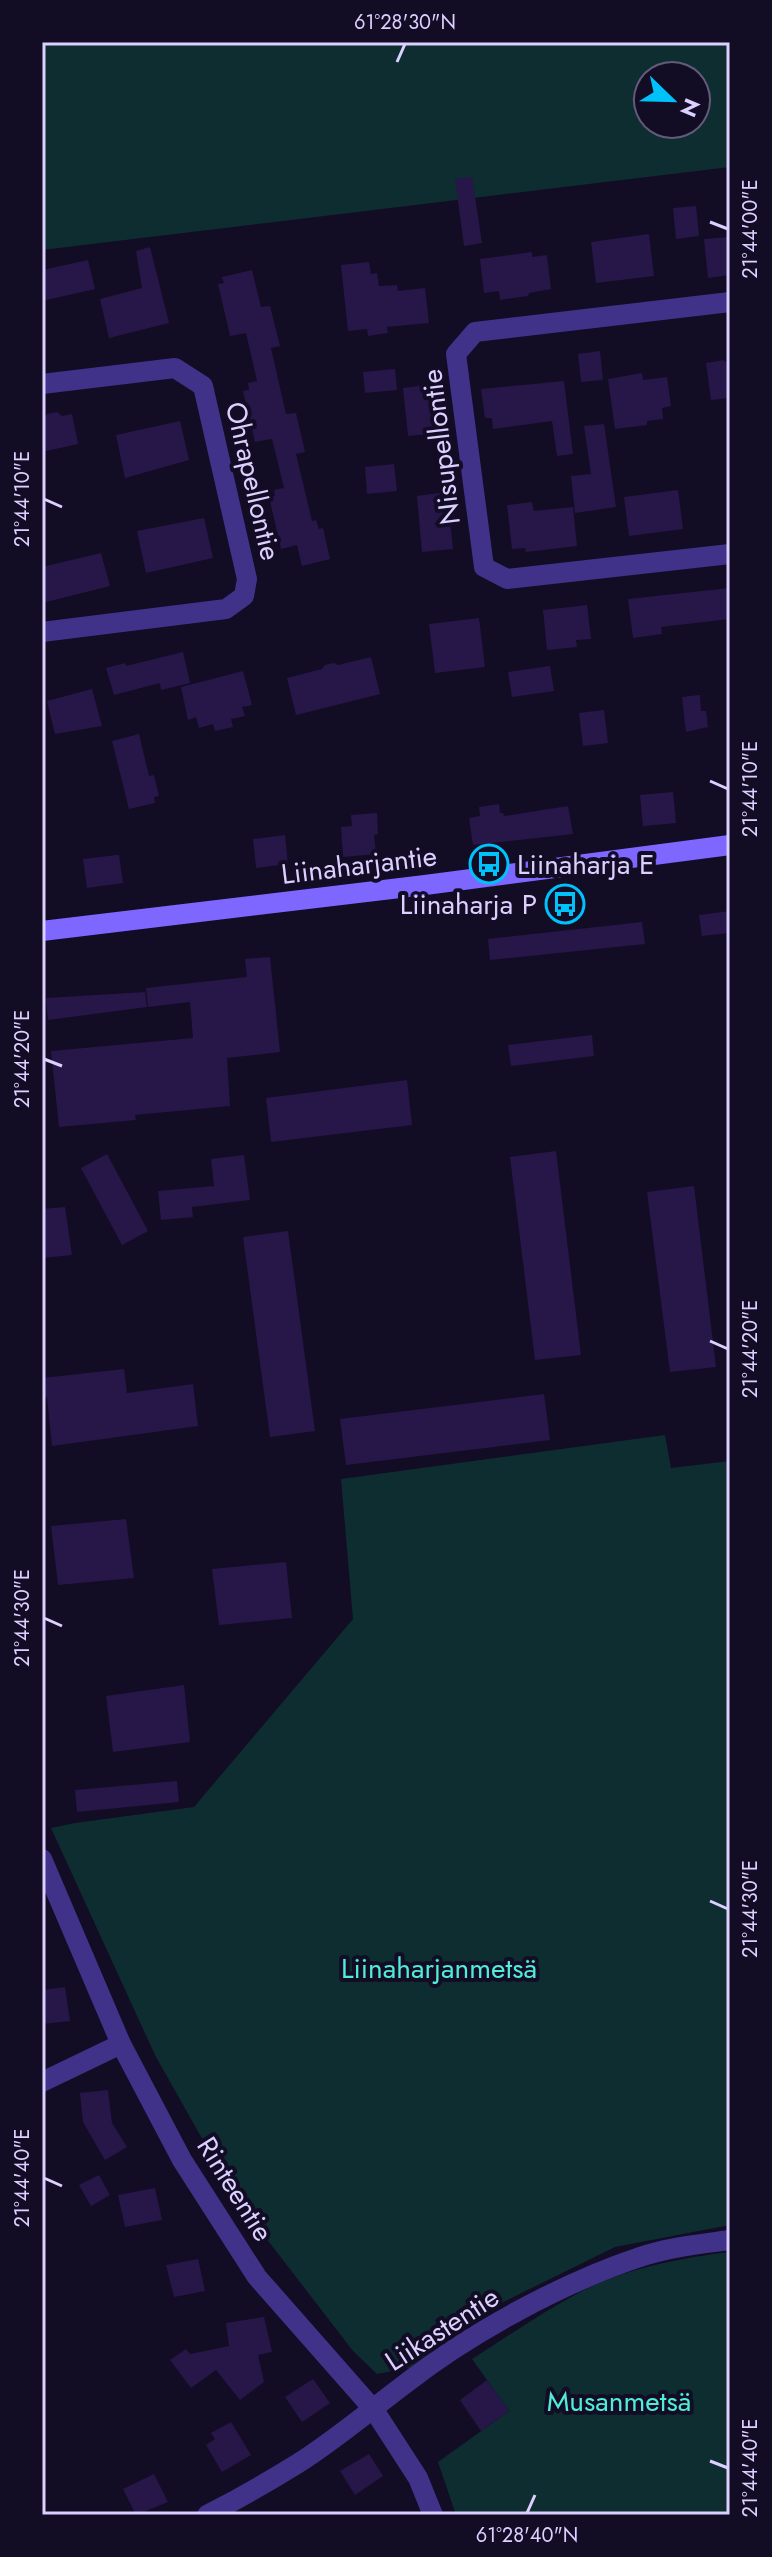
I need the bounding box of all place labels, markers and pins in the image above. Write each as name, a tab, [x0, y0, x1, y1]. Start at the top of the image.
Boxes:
bus stop icon: Liinaharja E	[468, 843, 510, 885]
place label: Liinaharja E	[517, 844, 654, 885]
bus stop icon: Liinaharja P	[544, 883, 586, 925]
place label: Liinaharja P	[400, 884, 537, 925]

